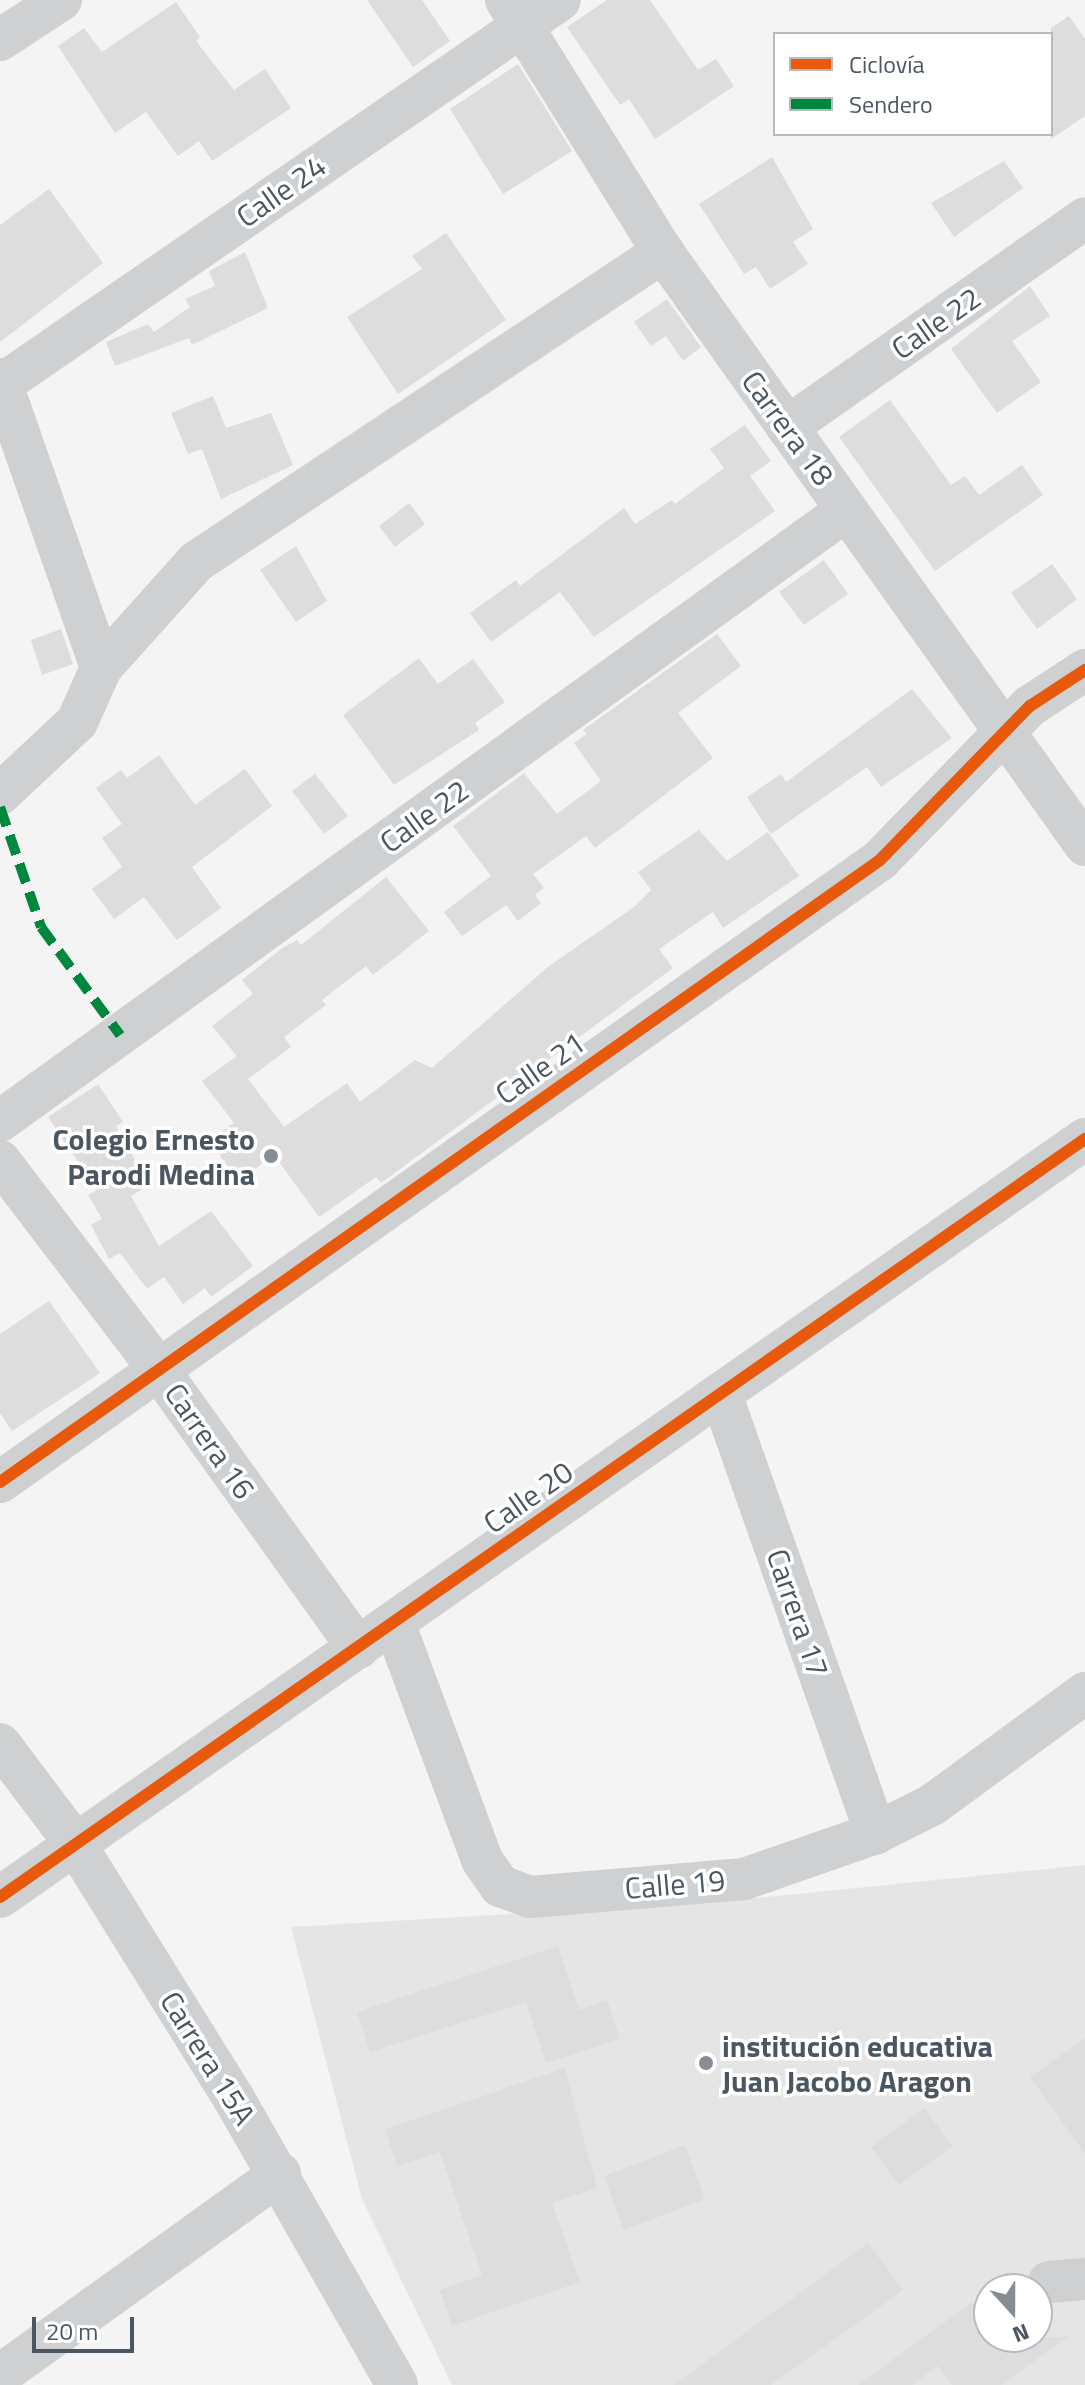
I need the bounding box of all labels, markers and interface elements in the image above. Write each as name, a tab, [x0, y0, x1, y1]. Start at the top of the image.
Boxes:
legend	[773, 32, 1053, 136]
text: Ciclovía	[849, 46, 925, 82]
text: Sendero	[849, 86, 933, 122]
street label: Calle 24	[229, 147, 333, 235]
street label: Calle 22	[884, 279, 988, 367]
street label: Carrera 18	[734, 364, 842, 492]
street label: Calle 22	[373, 772, 475, 860]
street label: Calle 21	[488, 1024, 592, 1112]
place label: Colegio Ernesto Parodi Medina	[53, 1121, 255, 1192]
marker: Colegio Ernesto Parodi Medina	[262, 1147, 280, 1165]
street label: Carrera 16	[157, 1376, 263, 1506]
street label: Calle 20	[476, 1453, 580, 1541]
street label: Carrera 17	[759, 1544, 837, 1682]
street label: Calle 19	[623, 1862, 727, 1906]
street label: Carrera 15A	[153, 1985, 263, 2131]
place label: institución educativa Juan Jacobo Aragon	[722, 2028, 993, 2098]
marker: institución educativa Juan Jacobo Aragon	[697, 2054, 715, 2072]
north arrow	[973, 2273, 1053, 2353]
scale bar	[36, 2301, 138, 2351]
text: 20 m	[46, 2313, 98, 2349]
text: N	[1008, 2315, 1034, 2352]

